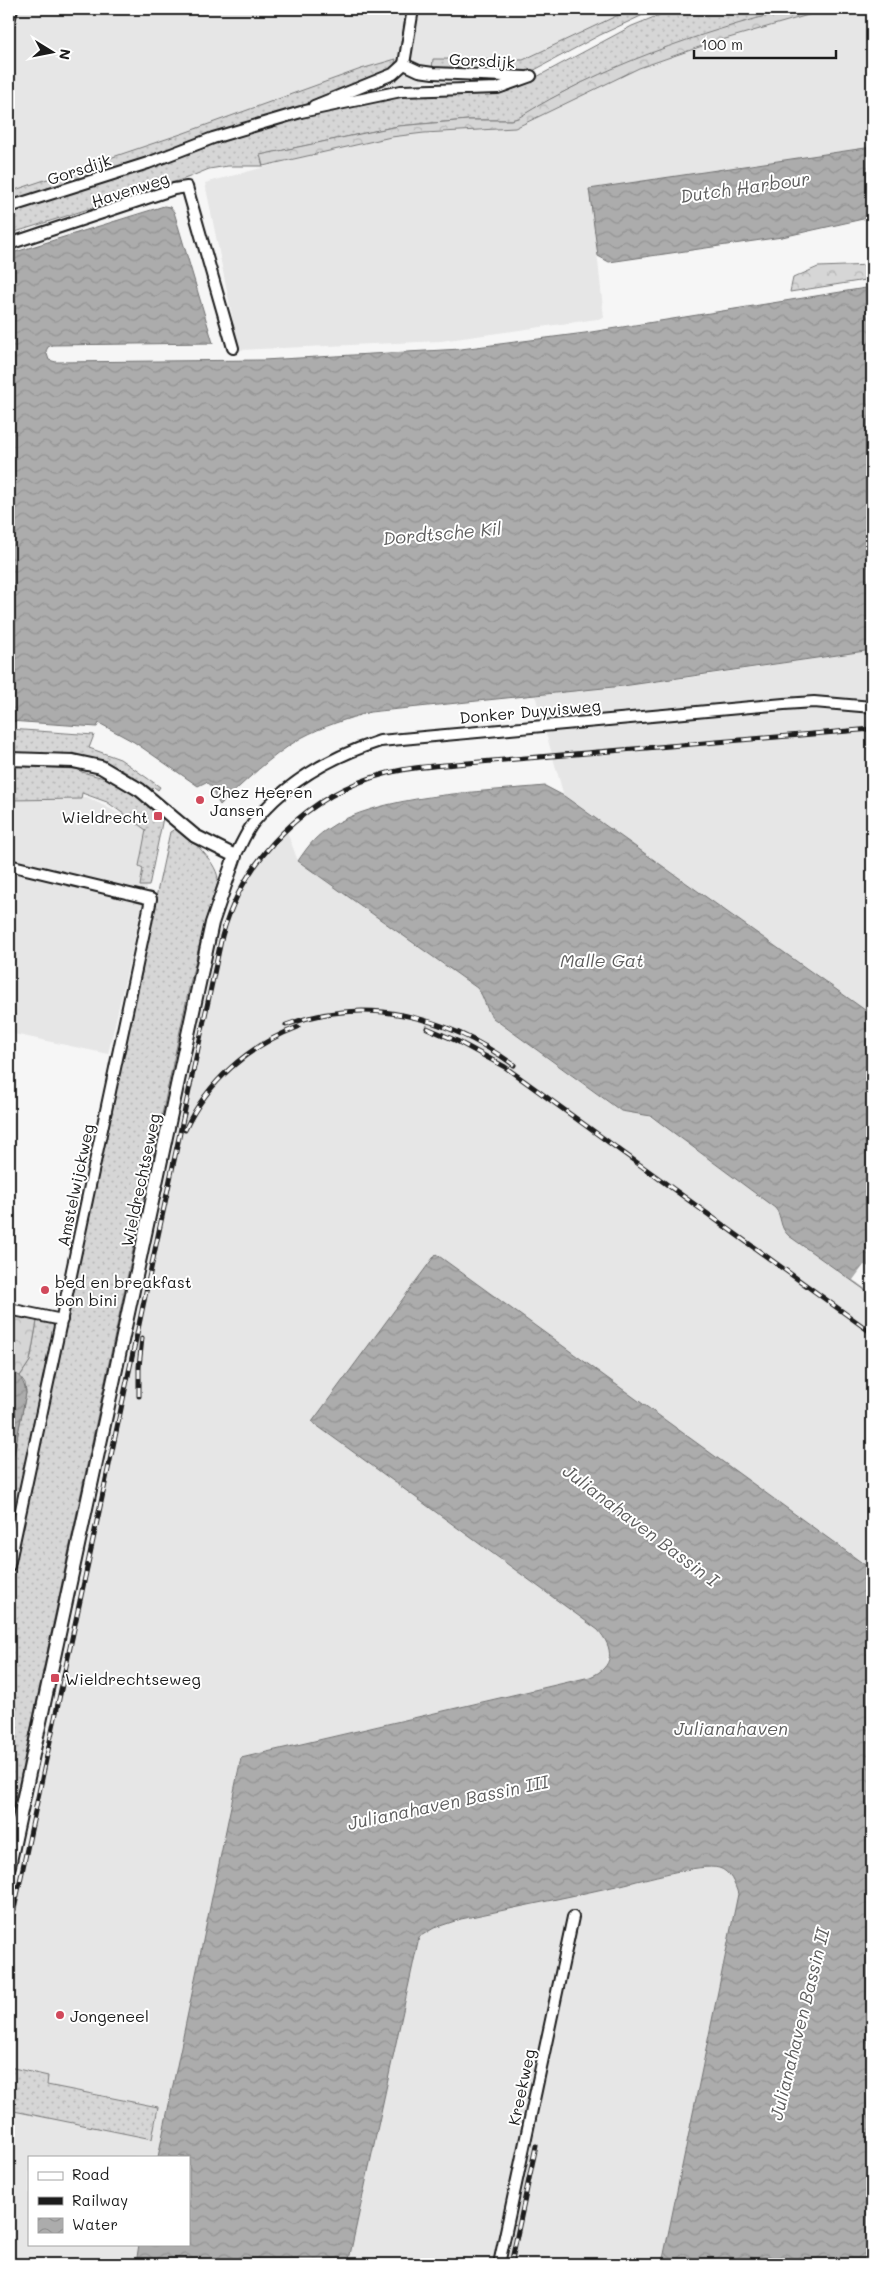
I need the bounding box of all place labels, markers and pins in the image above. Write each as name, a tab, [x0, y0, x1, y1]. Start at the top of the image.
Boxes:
place label: Chez Heeren Jansen	[210, 781, 312, 820]
marker: Chez Heeren Jansen	[194, 794, 206, 806]
place label: Wieldrecht	[62, 806, 148, 827]
marker: Wieldrecht	[152, 810, 164, 822]
place label: bed en breakfast bon bini	[55, 1271, 192, 1310]
marker: bed en breakfast bon bini	[39, 1284, 51, 1296]
place label: Wieldrechtseweg	[65, 1668, 201, 1689]
marker: Wieldrechtseweg	[49, 1672, 61, 1684]
place label: Jongeneel	[70, 2005, 149, 2026]
marker: Jongeneel	[54, 2009, 66, 2021]

